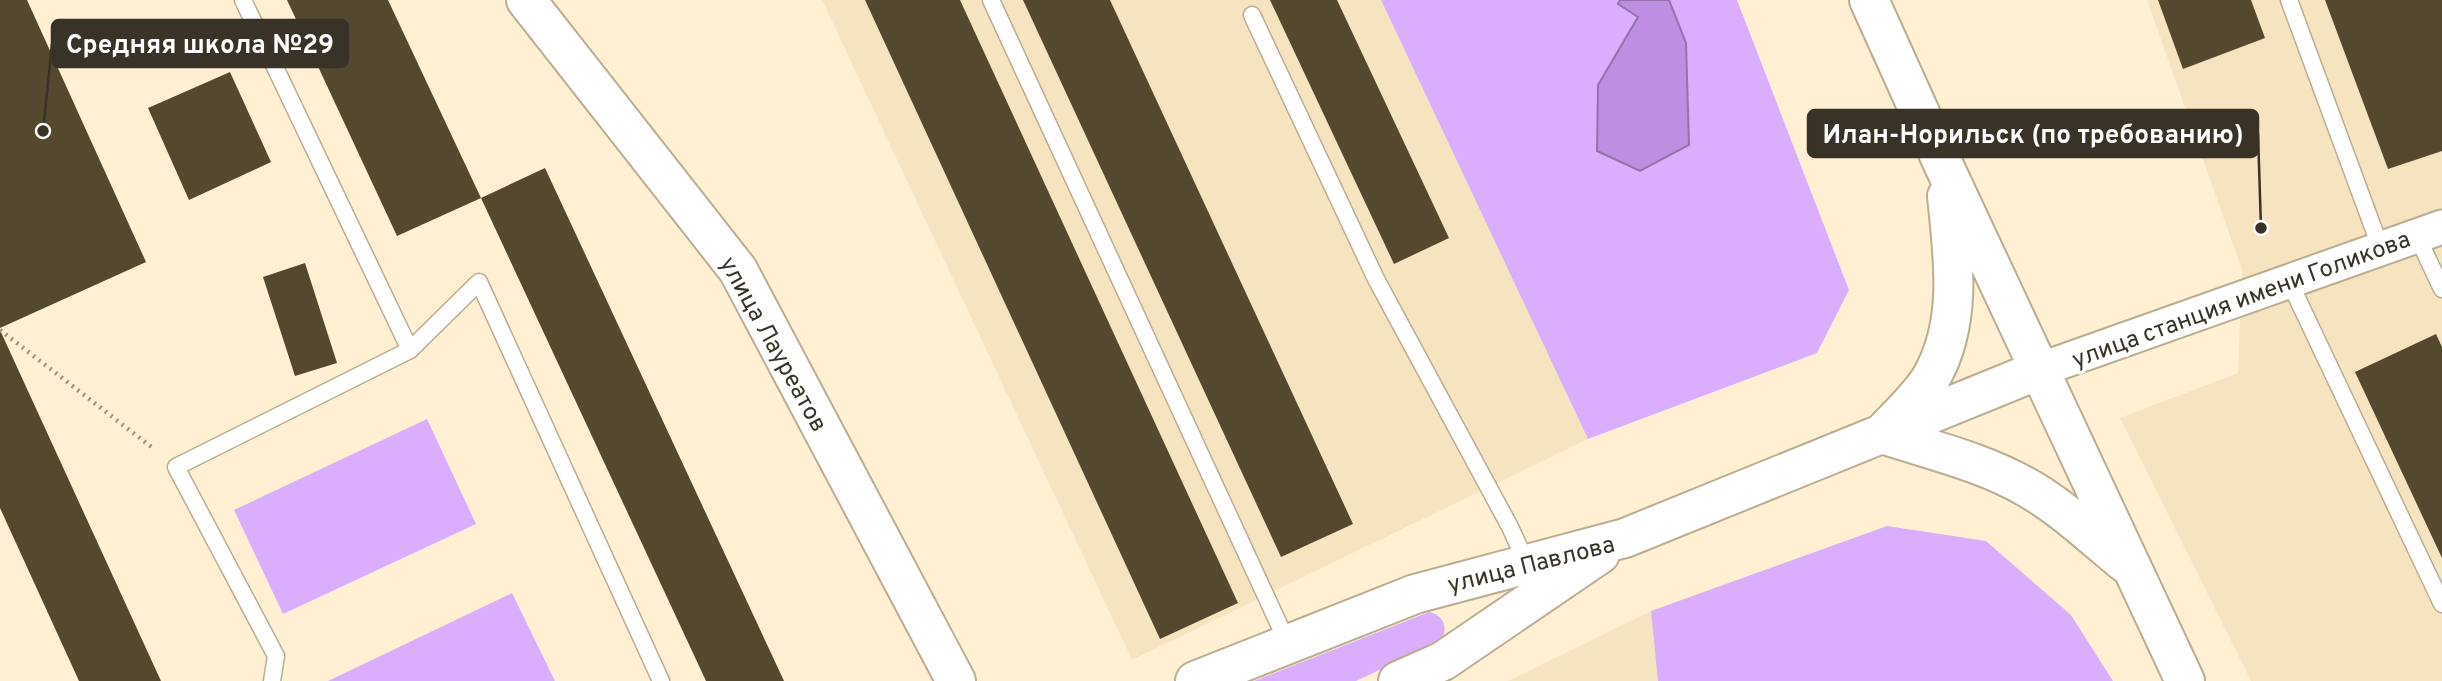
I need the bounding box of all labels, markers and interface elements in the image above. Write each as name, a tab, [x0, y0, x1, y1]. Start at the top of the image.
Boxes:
callout: Средняя школа №29	[52, 20, 348, 67]
text: Средняя школа №29	[66, 30, 334, 63]
callout: Илан-Норильск (по требованию)	[1808, 110, 2258, 157]
text: Илан-Норильск (по требованию)	[1822, 120, 2244, 153]
street label: улица станция имени Голикова	[2068, 226, 2415, 376]
street label: улица Лауреатов	[712, 252, 833, 438]
street label: улица Павлова	[1445, 531, 1618, 601]

